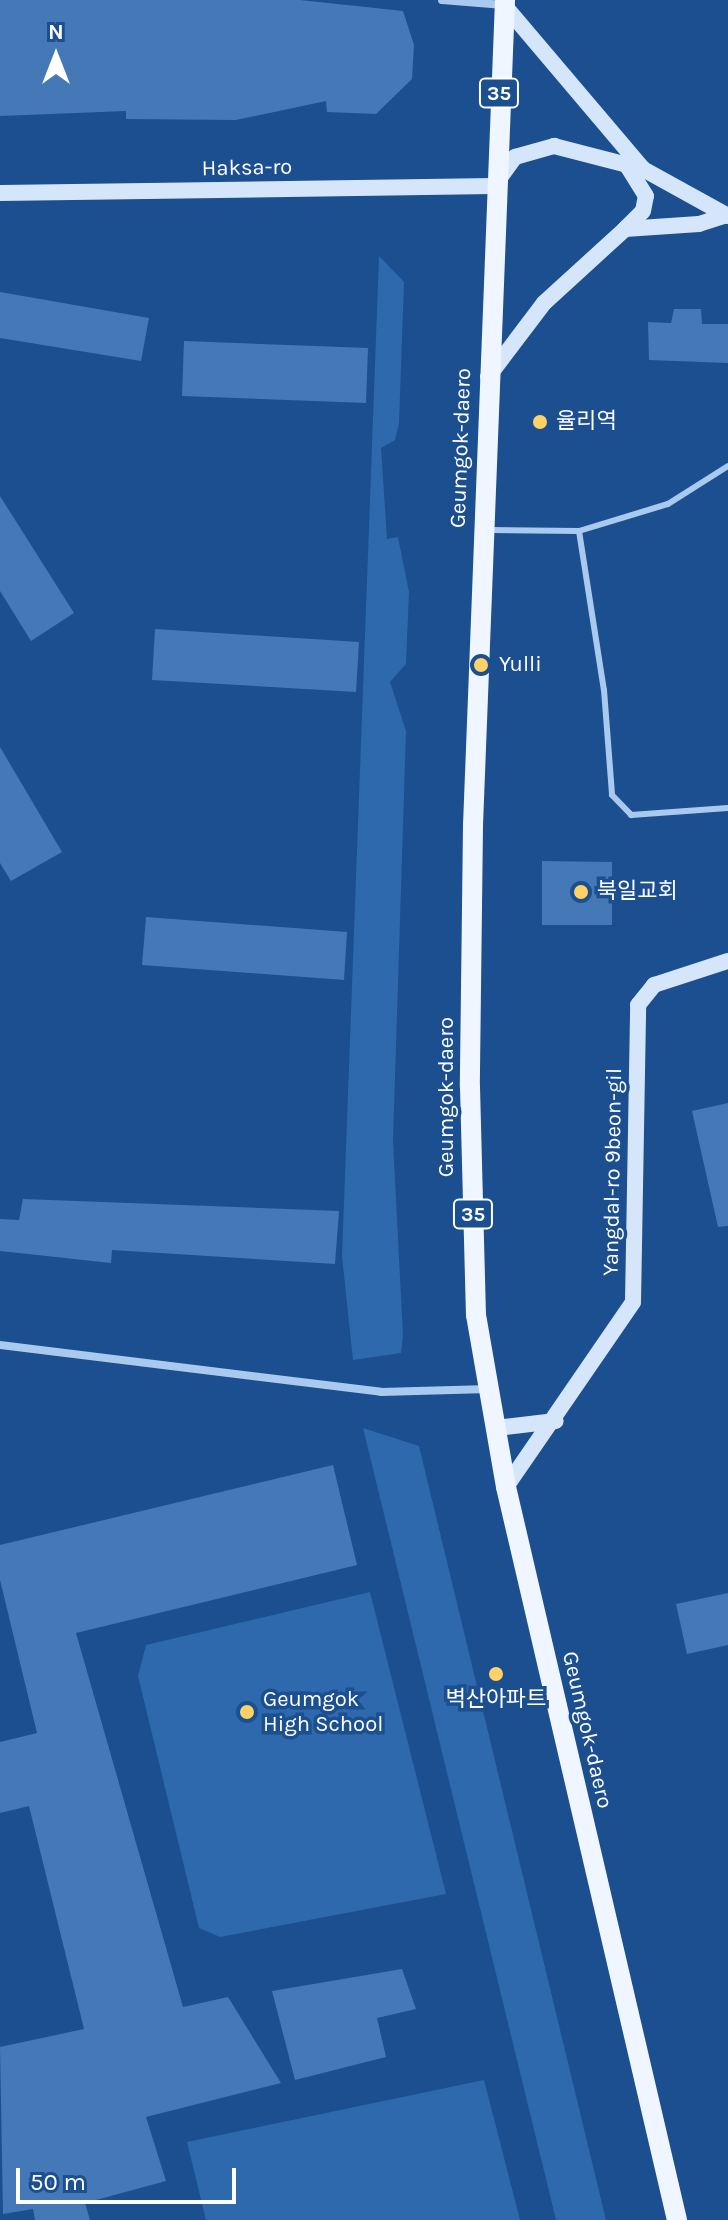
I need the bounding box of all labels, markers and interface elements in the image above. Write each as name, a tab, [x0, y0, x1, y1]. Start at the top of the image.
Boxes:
north arrow	[16, 16, 96, 96]
text: N	[48, 19, 64, 45]
road number: 35	[477, 77, 521, 109]
street label: Haksa-ro	[202, 154, 292, 182]
street label: Geumgok-daero	[445, 367, 477, 529]
place label: 율리역	[556, 409, 617, 435]
marker: 율리역	[531, 413, 549, 431]
place label: Yulli	[499, 652, 542, 678]
marker: Yulli	[470, 654, 492, 676]
place label: 북일교회	[597, 879, 678, 905]
marker: 북일교회	[572, 883, 590, 901]
street label: Geumgok-daero	[434, 1017, 460, 1177]
street label: Yangdal-ro 9beon-gil	[598, 1068, 628, 1276]
road number: 35	[451, 1198, 495, 1230]
street label: Geumgok-daero	[556, 1649, 618, 1811]
marker: 벽산아파트	[487, 1665, 505, 1683]
place label: Geumgok High School	[263, 1686, 383, 1738]
place label: 벽산아파트	[445, 1687, 547, 1713]
marker: Geumgok High School	[238, 1703, 256, 1721]
scale bar	[20, 2152, 240, 2202]
text: 50 m	[30, 2168, 86, 2196]

